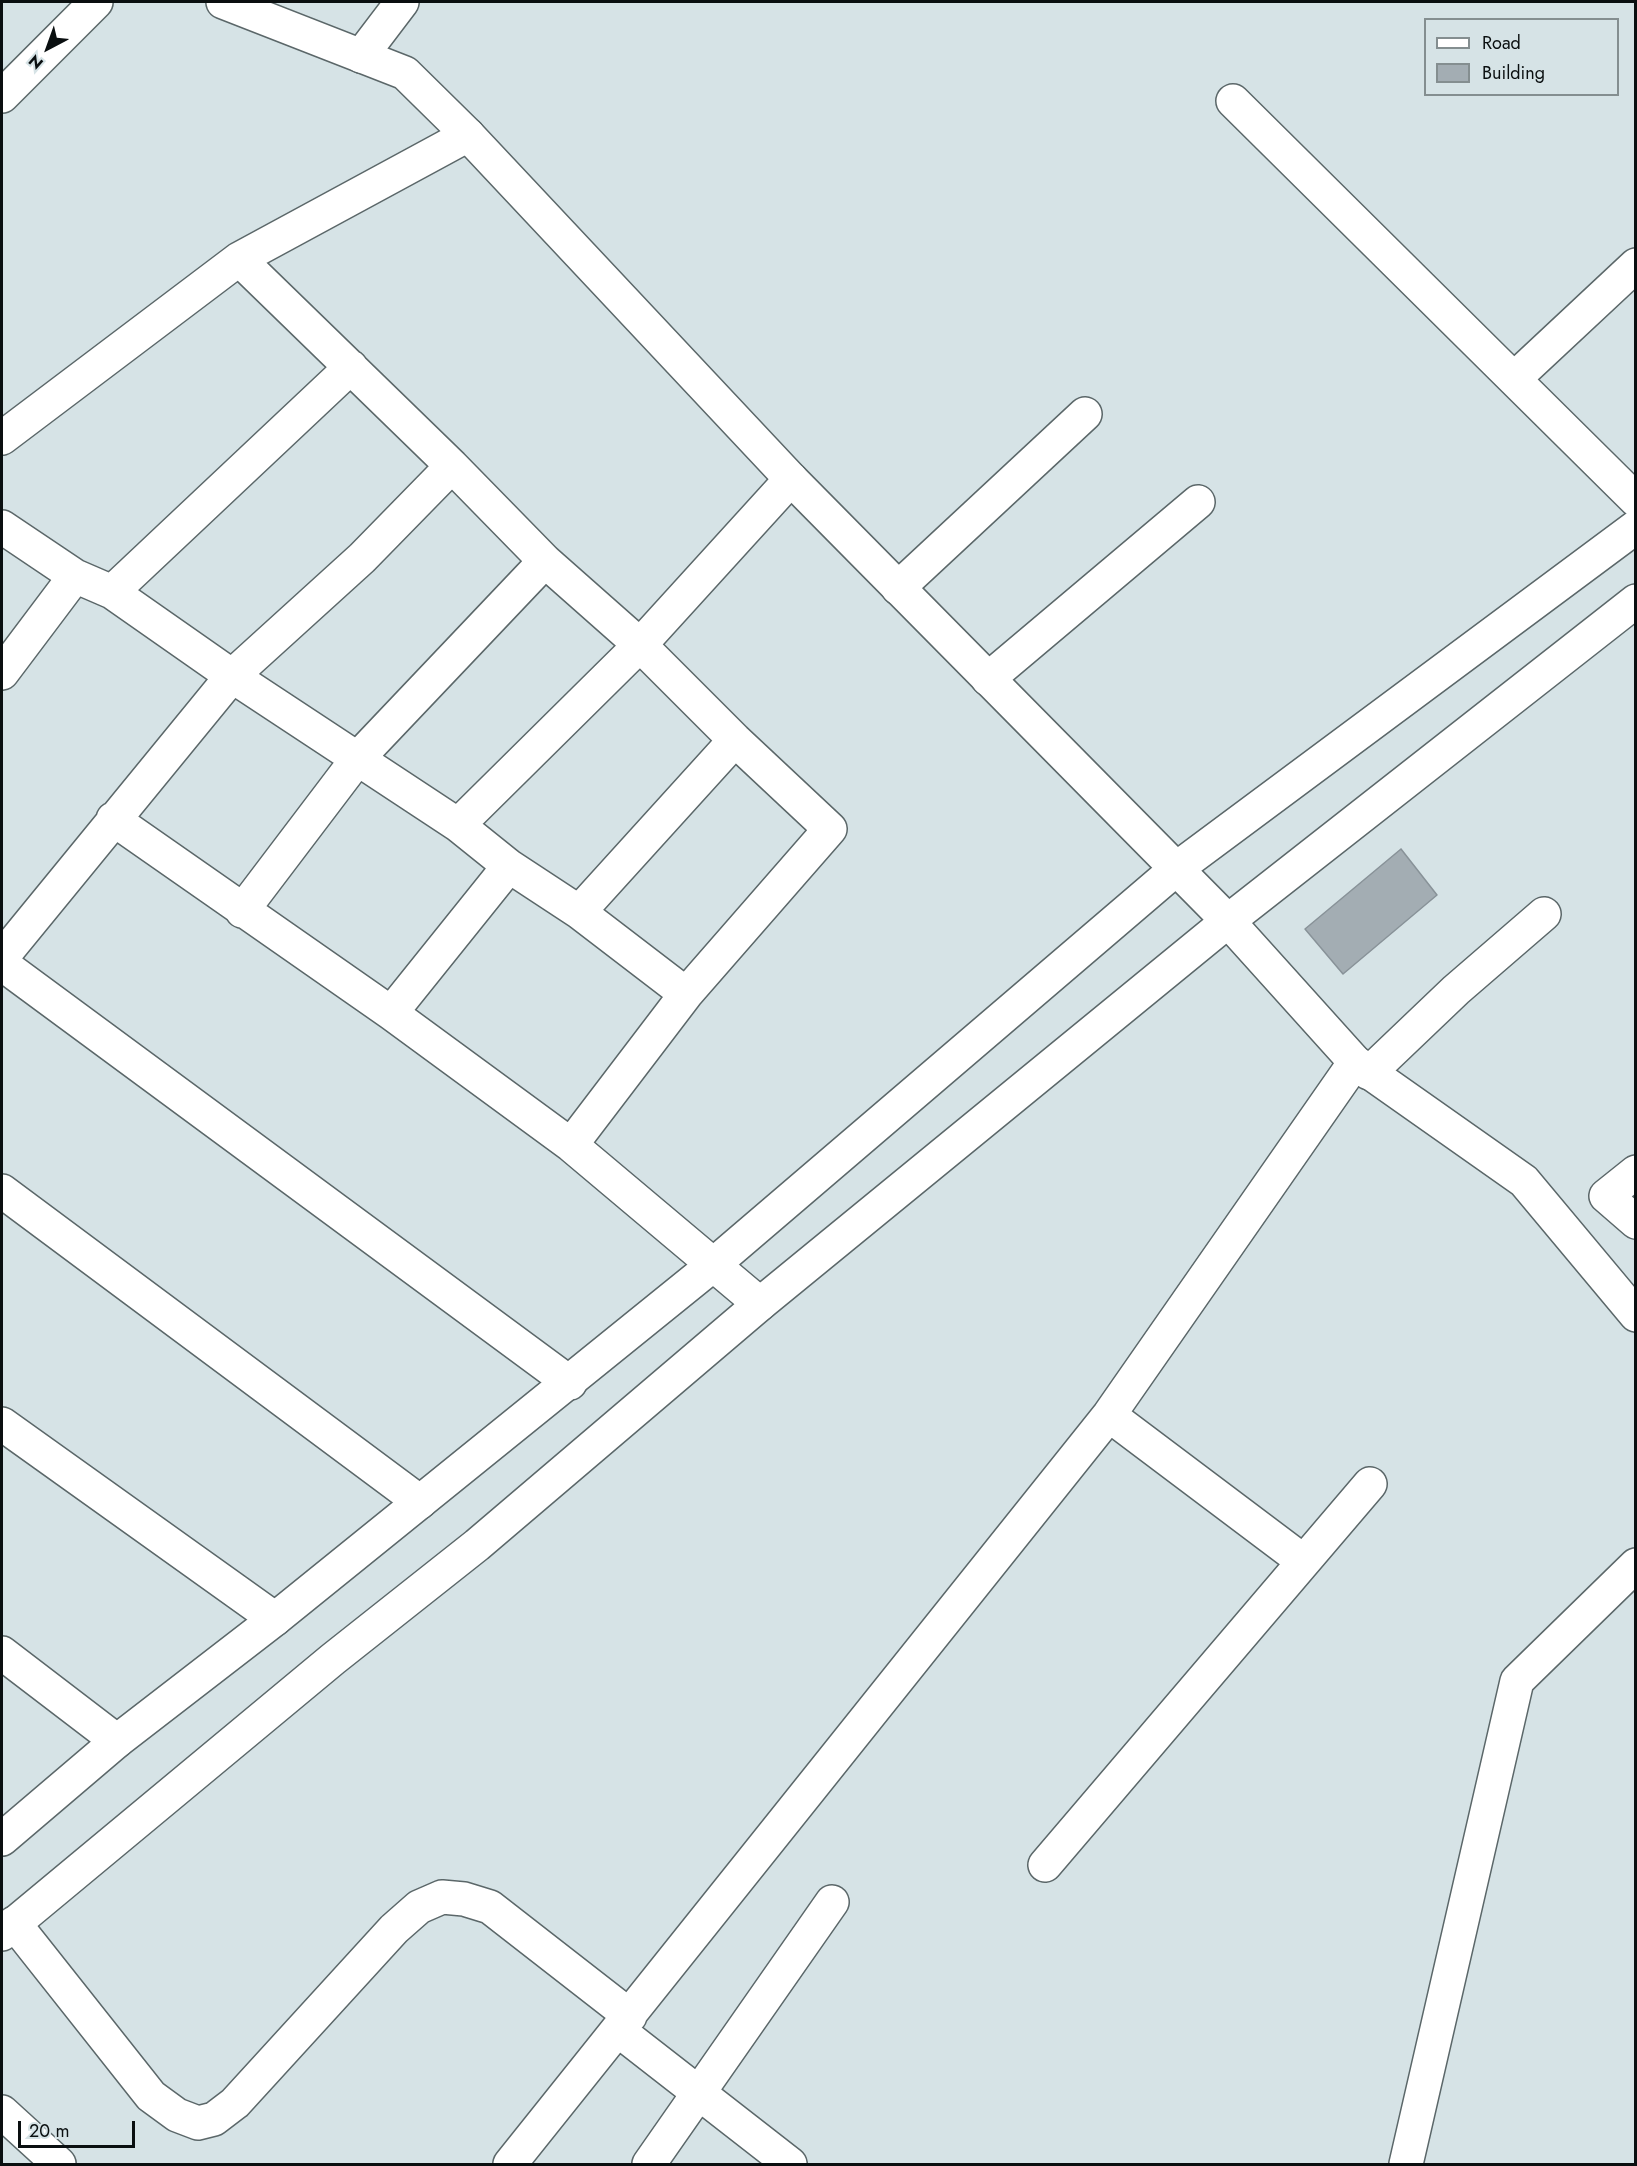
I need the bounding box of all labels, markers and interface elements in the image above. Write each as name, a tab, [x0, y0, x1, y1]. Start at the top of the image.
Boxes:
north arrow	[18, 18, 78, 78]
legend	[1424, 18, 1619, 96]
text: Road	[1482, 30, 1521, 56]
text: N	[24, 49, 48, 75]
text: Building	[1482, 60, 1545, 86]
scale bar	[21, 2109, 138, 2147]
text: 20 m	[29, 2118, 69, 2144]

